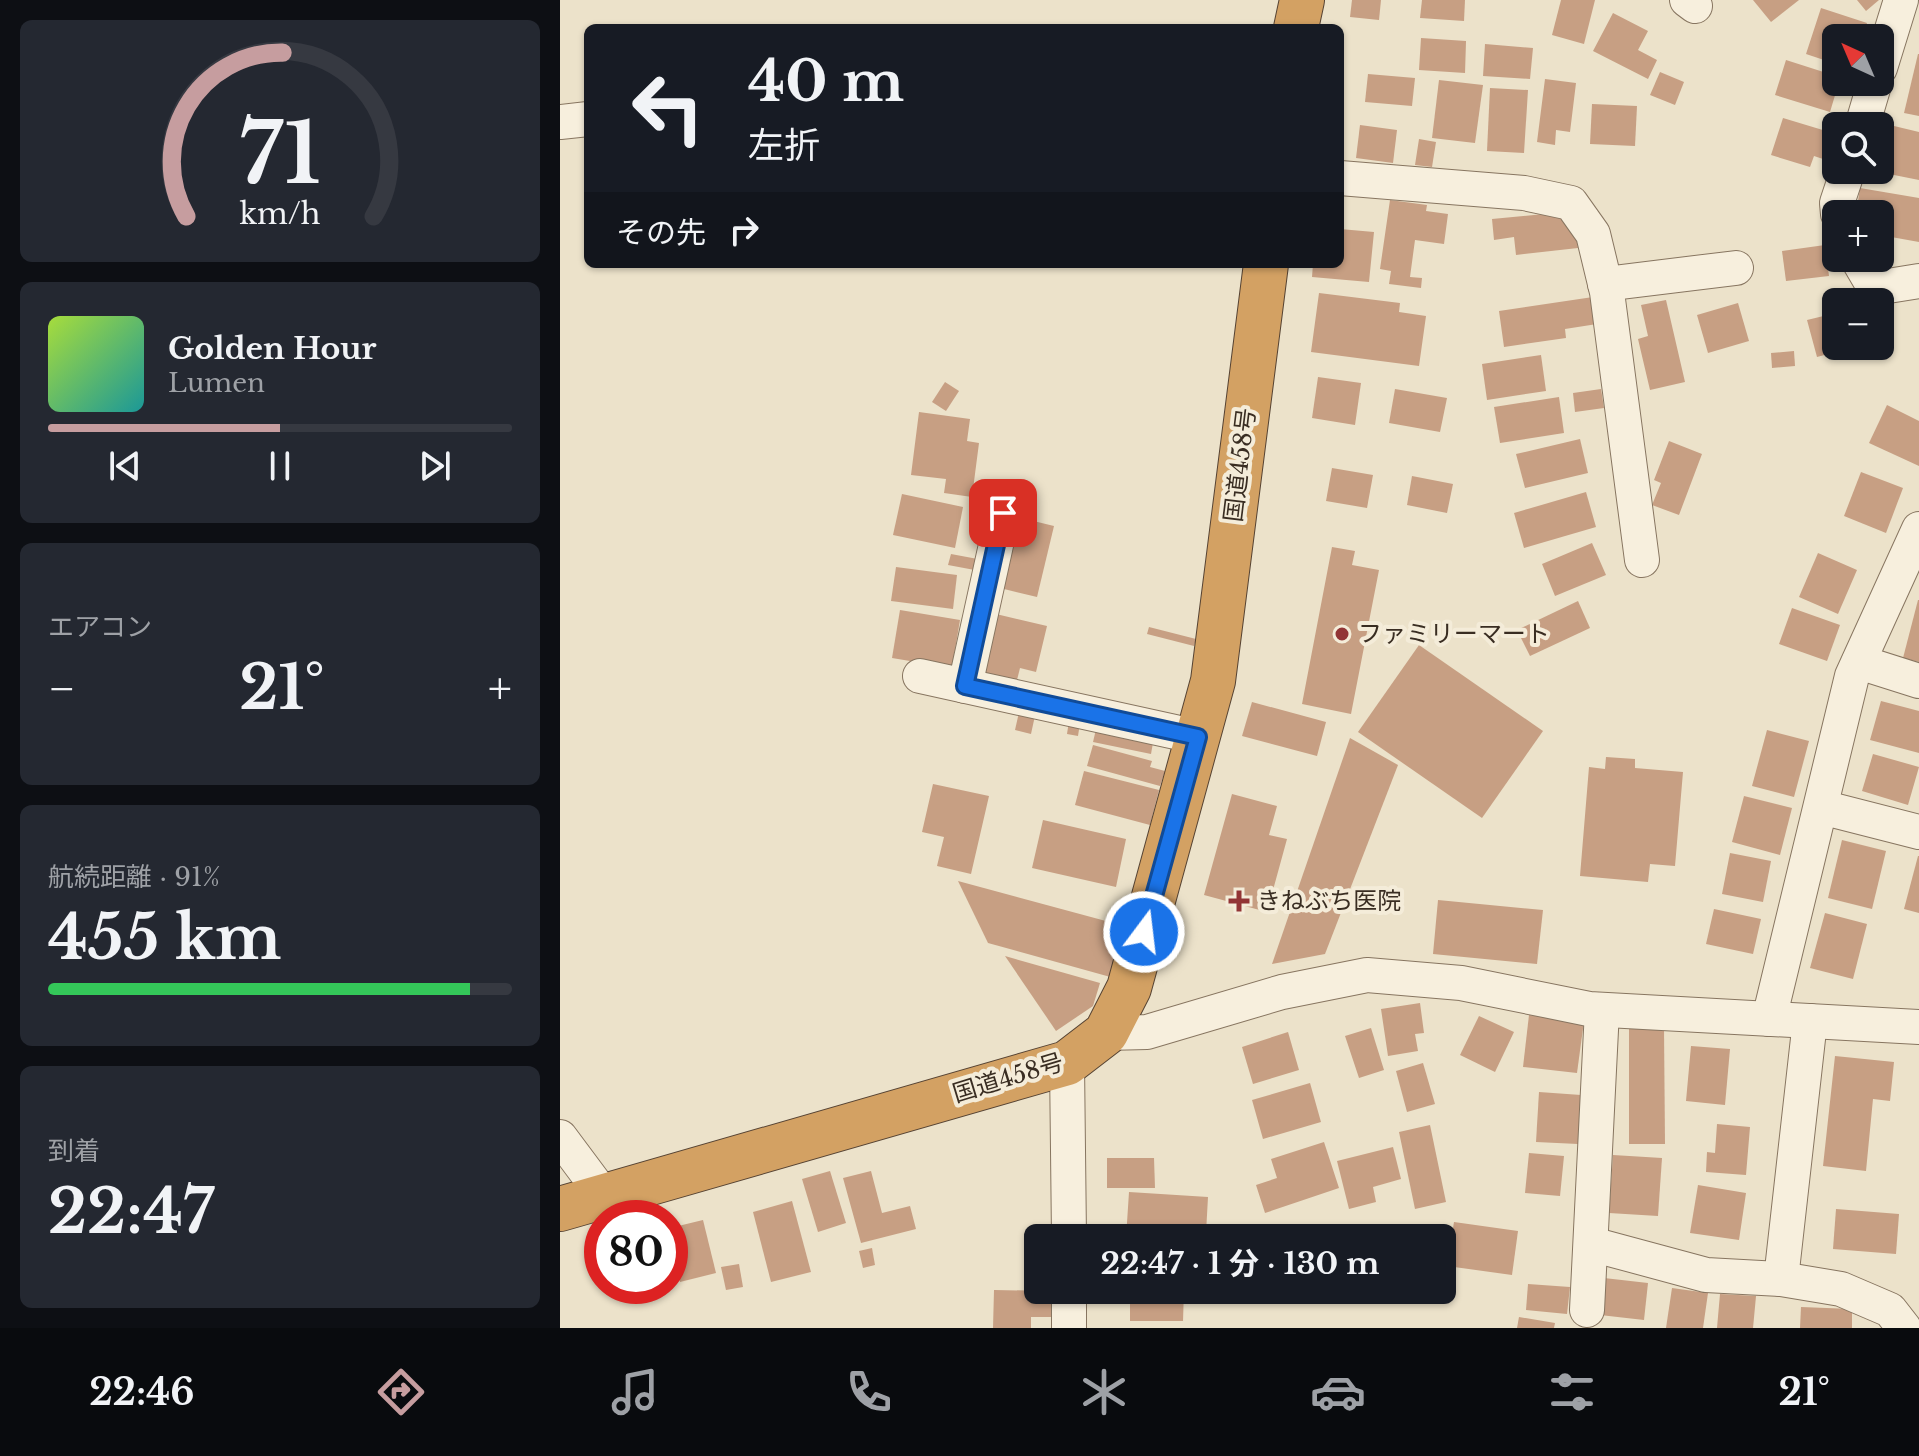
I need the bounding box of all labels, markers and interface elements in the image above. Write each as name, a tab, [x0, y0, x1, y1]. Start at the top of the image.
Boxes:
north arrow	[1822, 24, 1894, 96]
map controls	[1822, 24, 1894, 360]
text: 40 m	[748, 47, 904, 116]
icon: left	[616, 56, 720, 160]
text: 71	[239, 101, 321, 204]
button: search	[1822, 112, 1894, 184]
text: 左折	[748, 123, 820, 168]
text: km/h	[239, 196, 321, 232]
button: +	[1822, 200, 1894, 272]
icon: right	[722, 208, 766, 252]
text: その先	[616, 214, 706, 251]
button: −	[1822, 288, 1894, 360]
text: Golden Hour	[168, 330, 377, 367]
text: Lumen	[168, 367, 265, 399]
street label: 国道458号	[1218, 406, 1261, 523]
icon: previous	[103, 444, 147, 488]
icon: pause	[258, 444, 302, 488]
icon: next	[413, 444, 457, 488]
pin	[969, 479, 1037, 547]
icon: arrive	[981, 491, 1025, 535]
text: エアコン	[48, 611, 152, 643]
place label: ファミリーマート	[1358, 619, 1550, 648]
marker: ファミリーマート	[1333, 625, 1351, 643]
text: 21°	[239, 651, 324, 725]
text: −	[48, 661, 76, 716]
text: +	[488, 661, 512, 716]
text: 航続距離 · 91%	[48, 861, 220, 893]
place label: きねぶち医院	[1257, 886, 1401, 915]
position arrow	[1102, 890, 1186, 974]
marker: きねぶち医院	[1228, 890, 1250, 912]
text: 455 km	[48, 901, 281, 975]
street label: 国道458号	[949, 1047, 1067, 1108]
text: 到着	[48, 1135, 100, 1167]
text: 22:47	[48, 1175, 214, 1249]
speed limit sign: 80	[584, 1200, 688, 1304]
text: 22:47 · 1 分 · 130 m	[1101, 1245, 1379, 1282]
icon: directions	[373, 1364, 429, 1420]
icon: music	[607, 1364, 663, 1420]
icon: phone	[841, 1364, 897, 1420]
icon: climate	[1076, 1364, 1132, 1420]
icon: car	[1310, 1364, 1366, 1420]
icon: filters	[1544, 1364, 1600, 1420]
text: 22:46	[89, 1370, 194, 1415]
text: 21°	[1779, 1370, 1830, 1415]

